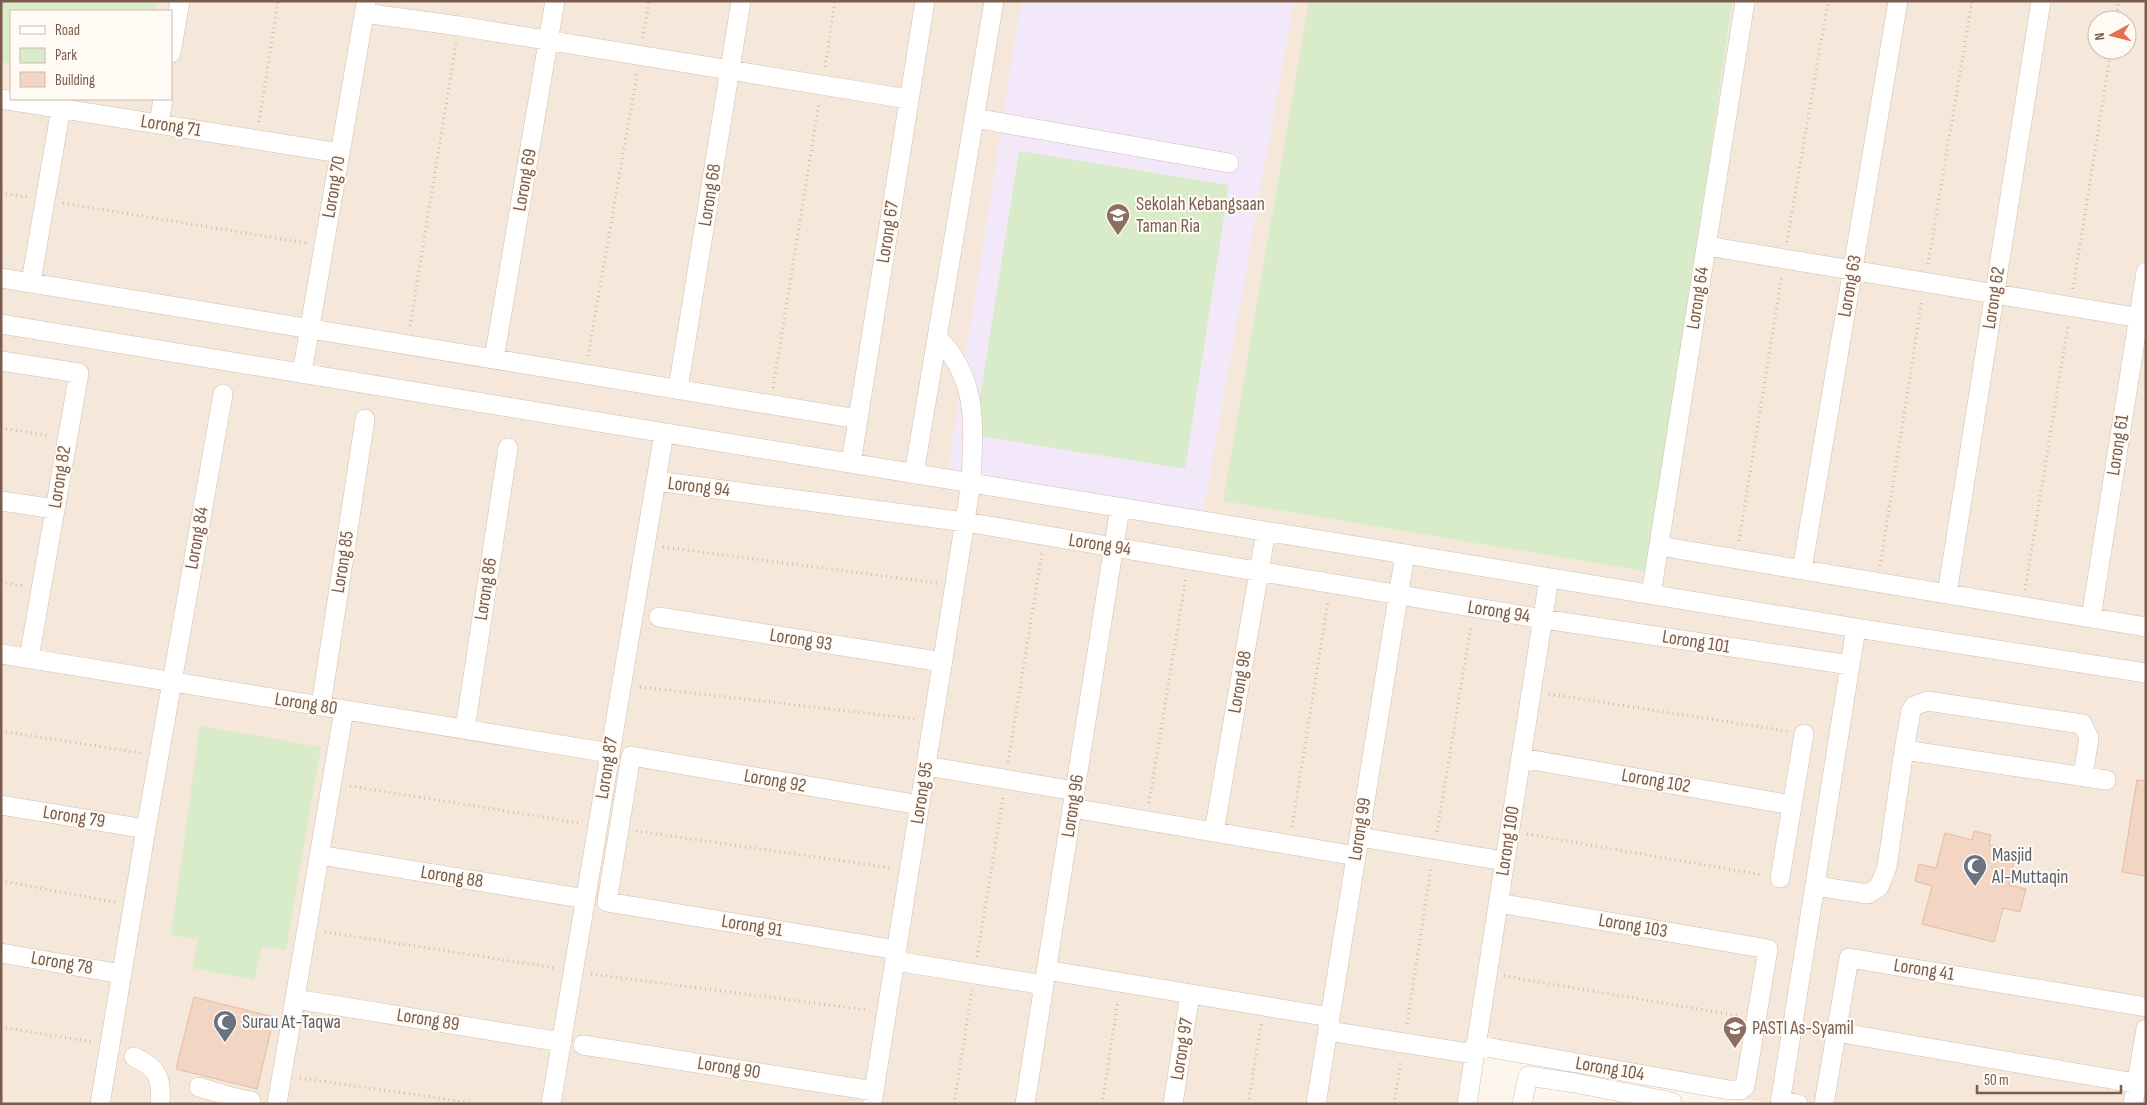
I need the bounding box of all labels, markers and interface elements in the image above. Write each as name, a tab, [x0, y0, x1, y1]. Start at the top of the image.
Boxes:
legend	[10, 10, 172, 100]
north arrow	[2087, 10, 2137, 60]
text: Road	[55, 21, 80, 40]
text: N	[2091, 32, 2108, 41]
text: Park	[55, 46, 77, 65]
text: Building	[55, 71, 95, 90]
street label: Lorong 71	[139, 110, 203, 142]
street label: Lorong 69	[508, 147, 542, 213]
street label: Lorong 70	[317, 154, 351, 220]
street label: Lorong 68	[694, 162, 726, 228]
place label: Sekolah Kebangsaan Taman Ria	[1136, 193, 1265, 238]
street label: Lorong 67	[872, 199, 904, 265]
school or university icon: Sekolah Kebangsaan Taman Ria	[1105, 202, 1131, 236]
street label: Lorong 63	[1833, 253, 1867, 319]
street label: Lorong 64	[1682, 265, 1714, 331]
street label: Lorong 62	[1978, 265, 2010, 331]
street label: Lorong 61	[2102, 413, 2134, 477]
street label: Lorong 82	[44, 444, 76, 510]
street label: Lorong 94	[666, 472, 732, 502]
street label: Lorong 84	[180, 505, 214, 571]
street label: Lorong 85	[327, 529, 359, 595]
street label: Lorong 94	[1067, 529, 1133, 561]
street label: Lorong 86	[470, 556, 502, 622]
street label: Lorong 94	[1466, 596, 1532, 628]
street label: Lorong 93	[768, 624, 834, 656]
street label: Lorong 101	[1660, 625, 1732, 659]
street label: Lorong 98	[1223, 649, 1257, 715]
street label: Lorong 80	[273, 688, 339, 720]
street label: Lorong 87	[591, 735, 623, 801]
street label: Lorong 95	[906, 760, 938, 826]
street label: Lorong 92	[742, 764, 808, 798]
street label: Lorong 102	[1620, 764, 1692, 798]
street label: Lorong 96	[1057, 773, 1089, 839]
street label: Lorong 99	[1344, 796, 1376, 862]
street label: Lorong 79	[41, 801, 107, 833]
street label: Lorong 100	[1491, 805, 1525, 877]
place label: Masjid Al-Muttaqin	[1991, 844, 2069, 889]
mosque icon: Masjid Al-Muttaqin	[1962, 853, 1988, 887]
street label: Lorong 88	[419, 861, 485, 893]
street label: Lorong 103	[1597, 909, 1669, 943]
street label: Lorong 91	[720, 910, 785, 942]
street label: Lorong 78	[29, 946, 95, 980]
street label: Lorong 41	[1892, 954, 1956, 986]
street label: Lorong 89	[395, 1004, 461, 1036]
mosque icon: Surau At-Taqwa	[212, 1009, 238, 1043]
place label: Surau At-Taqwa	[242, 1011, 341, 1034]
school or university icon: PASTI As-Syamil	[1722, 1015, 1748, 1049]
street label: Lorong 97	[1166, 1016, 1198, 1082]
place label: PASTI As-Syamil	[1752, 1017, 1854, 1040]
street label: Lorong 90	[696, 1052, 762, 1084]
street label: Lorong 104	[1574, 1052, 1646, 1086]
scale bar	[1977, 1062, 2121, 1094]
text: 50 m	[1984, 1071, 2009, 1090]

